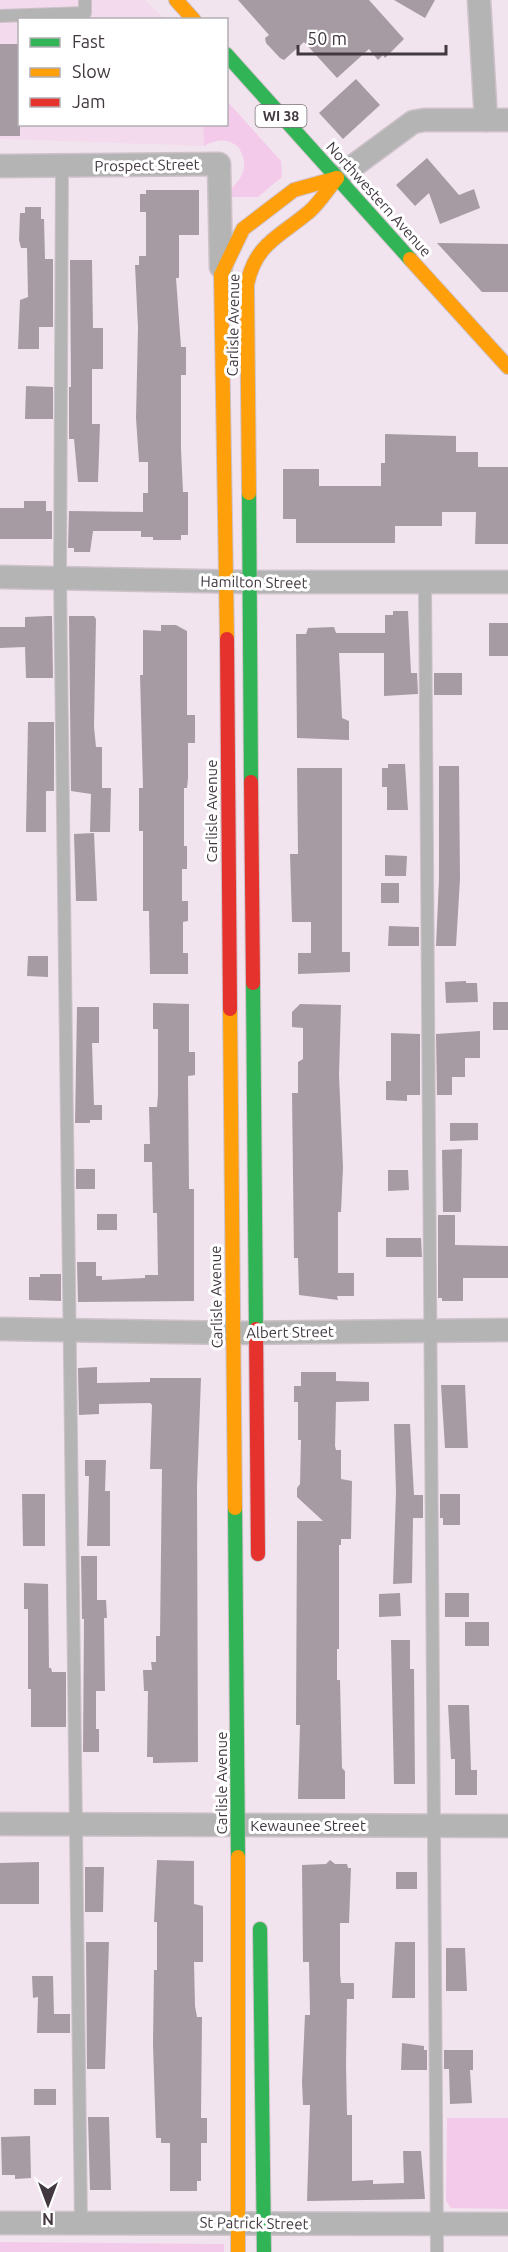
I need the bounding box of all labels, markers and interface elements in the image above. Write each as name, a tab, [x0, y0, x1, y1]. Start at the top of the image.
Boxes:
legend	[18, 18, 228, 126]
scale bar	[298, 18, 446, 56]
text: 50 m	[307, 28, 347, 48]
text: Fast	[72, 31, 105, 51]
text: Slow	[72, 61, 111, 81]
text: Jam	[72, 91, 106, 111]
road number: WI 38	[256, 105, 306, 127]
street label: Northwestern Avenue	[323, 138, 435, 260]
street label: Prospect Street	[94, 156, 200, 174]
street label: Carlisle Avenue	[224, 273, 242, 377]
street label: Hamilton Street	[200, 573, 308, 591]
street label: Carlisle Avenue	[203, 760, 220, 862]
street label: Carlisle Avenue	[207, 1245, 225, 1349]
street label: Albert Street	[246, 1323, 334, 1341]
street label: Carlisle Avenue	[213, 1732, 230, 1834]
street label: Kewaunee Street	[250, 1817, 366, 1834]
north arrow	[18, 2174, 78, 2234]
text: N	[42, 2210, 54, 2228]
street label: St Patrick Street	[199, 2214, 309, 2232]

